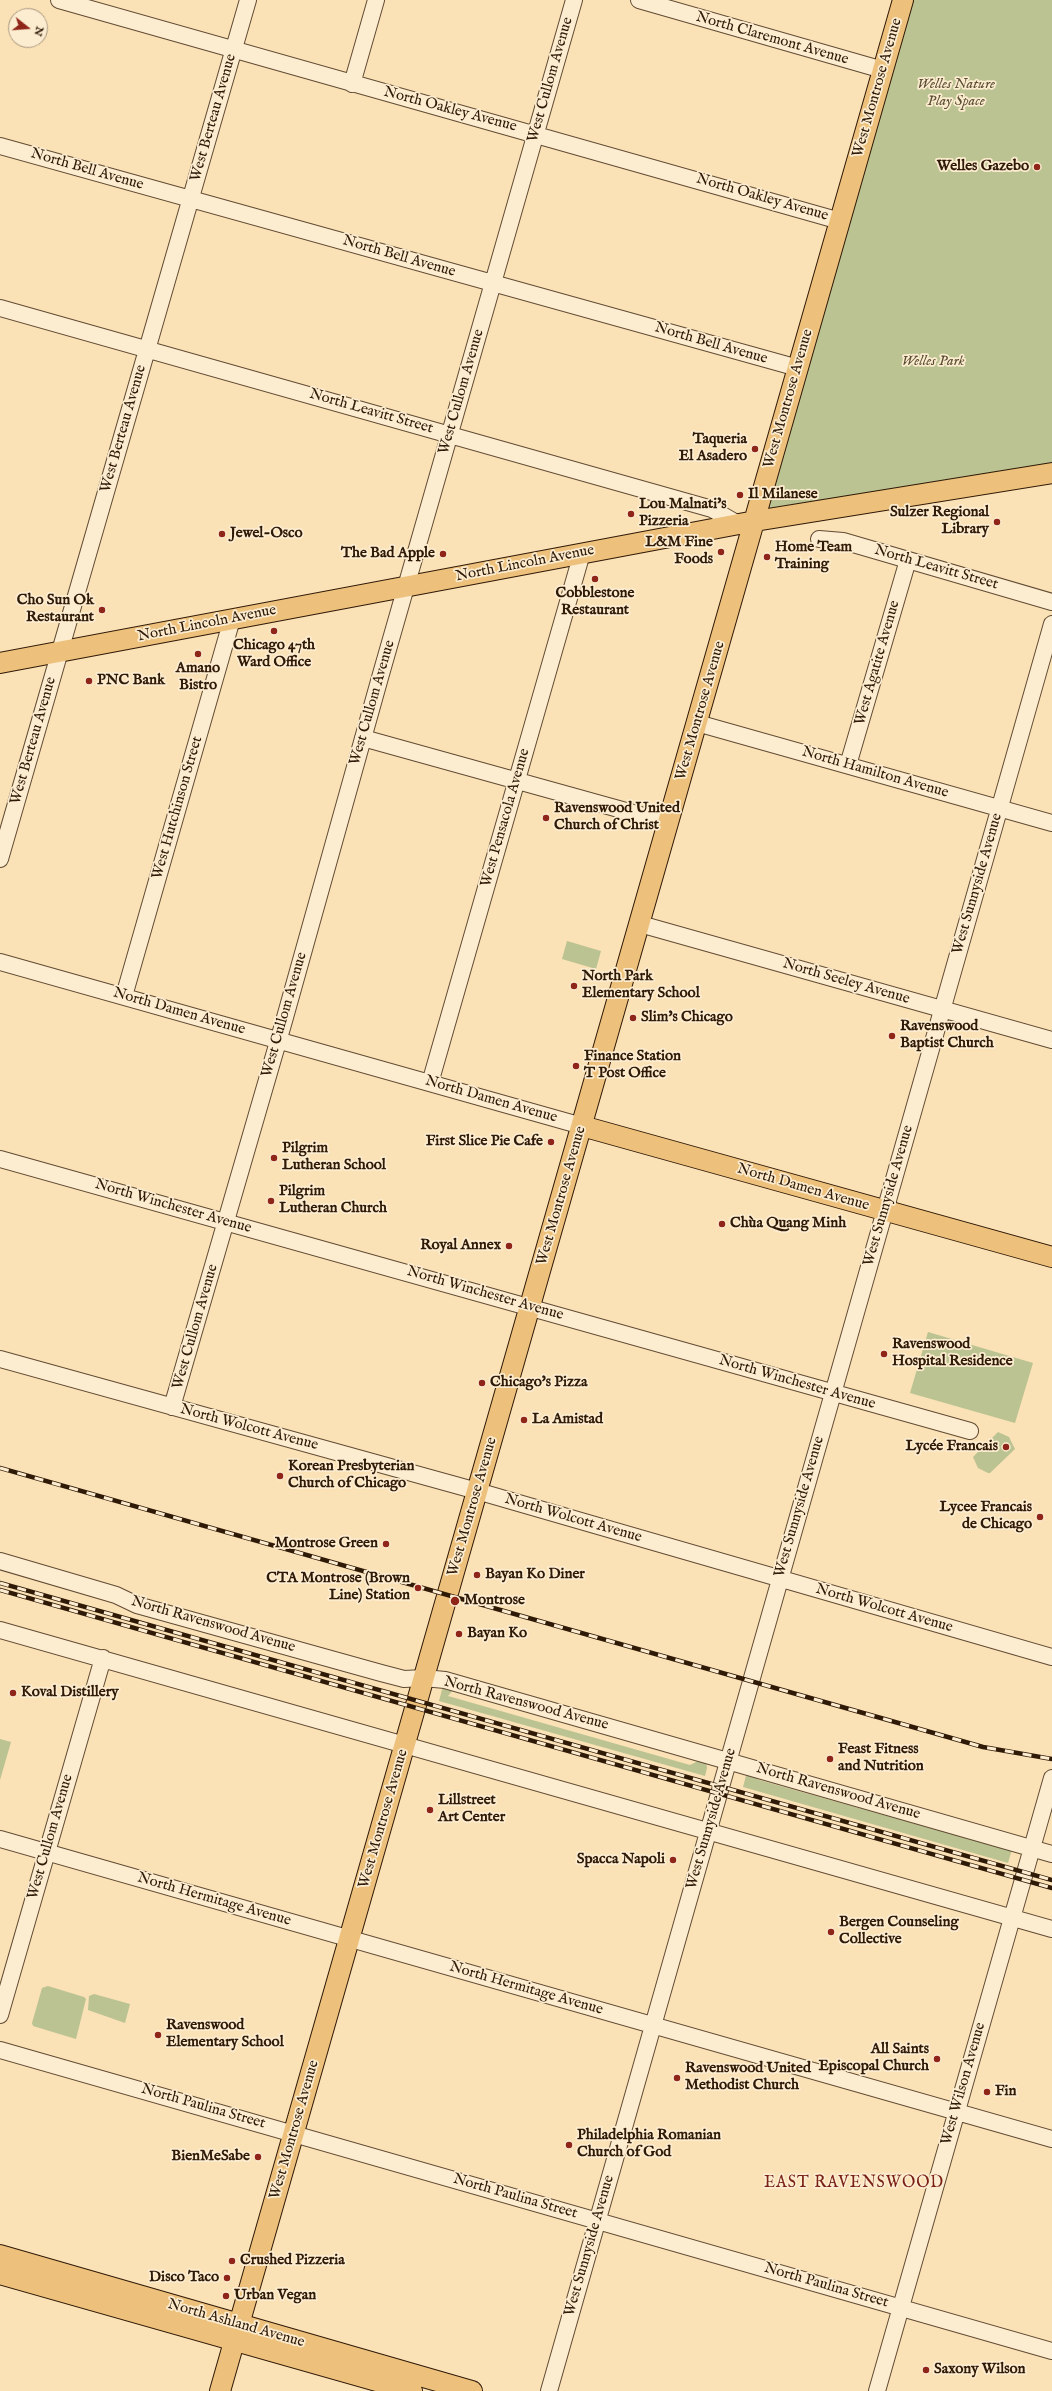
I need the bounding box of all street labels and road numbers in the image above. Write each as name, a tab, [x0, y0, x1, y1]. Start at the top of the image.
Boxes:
street label: North Claremont Avenue	[694, 9, 850, 69]
street label: West Cullom Avenue	[524, 15, 578, 145]
street label: West Montrose Avenue	[849, 16, 907, 160]
street label: West Berteau Avenue	[187, 52, 241, 184]
street label: North Oakley Avenue	[382, 84, 518, 136]
street label: North Bell Avenue	[28, 145, 146, 195]
street label: North Oakley Avenue	[694, 170, 830, 226]
street label: North Bell Avenue	[340, 232, 458, 282]
street label: North Bell Avenue	[652, 319, 770, 369]
street label: West Cullom Avenue	[435, 327, 489, 457]
street label: West Montrose Avenue	[760, 327, 818, 471]
street label: West Berteau Avenue	[97, 363, 151, 495]
street label: North Leavitt Street	[307, 386, 435, 438]
street label: North Lincoln Avenue	[454, 542, 596, 586]
street label: North Leavitt Street	[872, 542, 1000, 594]
street label: West Agatite Avenue	[852, 598, 904, 728]
street label: North Lincoln Avenue	[136, 602, 278, 646]
street label: West Cullom Avenue	[346, 638, 400, 768]
street label: West Montrose Avenue	[672, 639, 730, 783]
street label: West Berteau Avenue	[7, 675, 61, 807]
street label: West Hutchinson Street	[149, 734, 207, 882]
street label: North Hamilton Avenue	[800, 743, 950, 803]
street label: West Pensacola Avenue	[478, 747, 534, 889]
street label: West Sunnyside Avenue	[949, 811, 1007, 957]
street label: West Cullom Avenue	[258, 950, 312, 1080]
street label: North Seeley Avenue	[780, 955, 912, 1009]
street label: North Damen Avenue	[111, 985, 247, 1039]
street label: North Damen Avenue	[423, 1073, 559, 1127]
street label: West Sunnyside Avenue	[860, 1123, 918, 1269]
street label: West Montrose Avenue	[533, 1124, 591, 1268]
street label: North Damen Avenue	[735, 1161, 871, 1215]
street label: North Winchester Avenue	[93, 1176, 253, 1238]
street label: West Cullom Avenue	[169, 1262, 223, 1392]
street label: North Winchester Avenue	[405, 1263, 565, 1325]
street label: North Winchester Avenue	[717, 1352, 877, 1414]
street label: North Wolcott Avenue	[178, 1401, 320, 1455]
street label: West Sunnyside Avenue	[771, 1434, 829, 1580]
street label: West Montrose Avenue	[444, 1435, 502, 1579]
street label: North Wolcott Avenue	[502, 1491, 644, 1547]
street label: North Wolcott Avenue	[813, 1581, 955, 1637]
street label: North Ravenswood Avenue	[129, 1593, 297, 1657]
street label: North Ravenswood Avenue	[442, 1673, 610, 1735]
street label: West Sunnyside Avenue	[683, 1746, 741, 1892]
street label: West Montrose Avenue	[355, 1747, 413, 1891]
street label: North Ravenswood Avenue	[754, 1760, 922, 1824]
street label: West Cullom Avenue	[24, 1772, 78, 1902]
street label: North Hermitage Avenue	[135, 1869, 293, 1931]
street label: North Hermitage Avenue	[447, 1958, 605, 2020]
street label: West Wilson Avenue	[938, 2020, 990, 2148]
street label: West Montrose Avenue	[266, 2058, 324, 2202]
street label: North Paulina Street	[139, 2081, 267, 2133]
street label: North Paulina Street	[451, 2171, 579, 2223]
street label: West Sunnyside Avenue	[561, 2173, 619, 2319]
street label: North Paulina Street	[762, 2260, 890, 2312]
street label: North Ashland Avenue	[165, 2296, 307, 2352]

